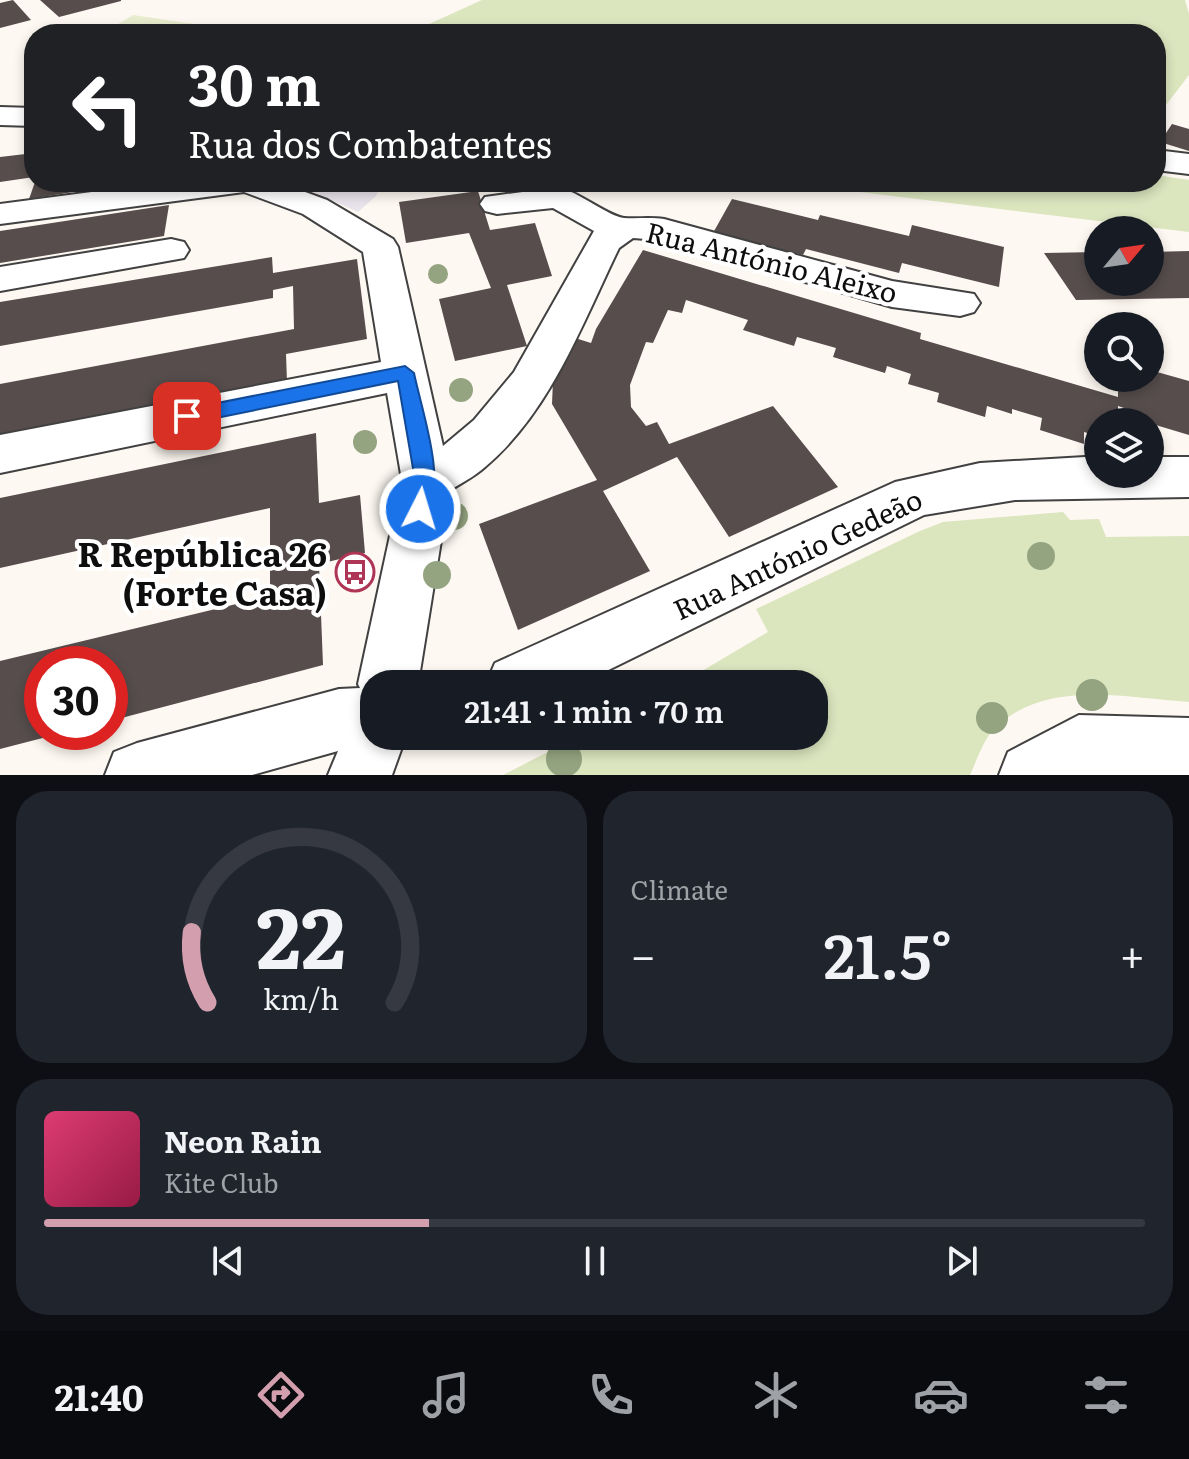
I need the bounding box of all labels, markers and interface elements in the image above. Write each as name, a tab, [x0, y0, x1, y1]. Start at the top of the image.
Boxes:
text: 30 m	[188, 40, 321, 123]
icon: left	[56, 56, 160, 160]
text: Rua dos Combatentes	[188, 116, 552, 169]
street label: Rua António Aleixo	[642, 209, 902, 313]
north arrow	[1084, 216, 1164, 296]
map controls	[1084, 216, 1164, 488]
button: search	[1084, 312, 1164, 392]
pin	[153, 382, 221, 450]
icon: arrive	[165, 394, 209, 438]
button: layers	[1084, 408, 1164, 488]
position arrow	[378, 467, 462, 551]
street label: Rua António Gedeão	[665, 477, 929, 629]
place label: R República 26 (Forte Casa)	[77, 527, 327, 616]
bus stop icon: R República 26 (Forte Casa)	[334, 551, 376, 593]
speed limit sign: 30	[24, 646, 128, 750]
text: 21:41 · 1 min · 70 m	[464, 688, 724, 732]
text: Climate	[631, 869, 728, 908]
text: 22	[257, 871, 346, 995]
text: 21.5°	[824, 908, 952, 997]
text: −	[631, 920, 656, 986]
text: +	[1119, 920, 1145, 986]
text: km/h	[263, 976, 339, 1019]
text: Neon Rain	[164, 1118, 322, 1162]
text: Kite Club	[164, 1162, 279, 1201]
icon: previous	[206, 1239, 250, 1283]
icon: pause	[573, 1239, 617, 1283]
icon: next	[940, 1239, 984, 1283]
icon: directions	[253, 1367, 309, 1423]
icon: music	[418, 1367, 474, 1423]
icon: phone	[583, 1367, 639, 1423]
icon: climate	[748, 1367, 804, 1423]
icon: car	[913, 1367, 969, 1423]
icon: filters	[1078, 1367, 1134, 1423]
text: 21:40	[55, 1369, 144, 1422]

